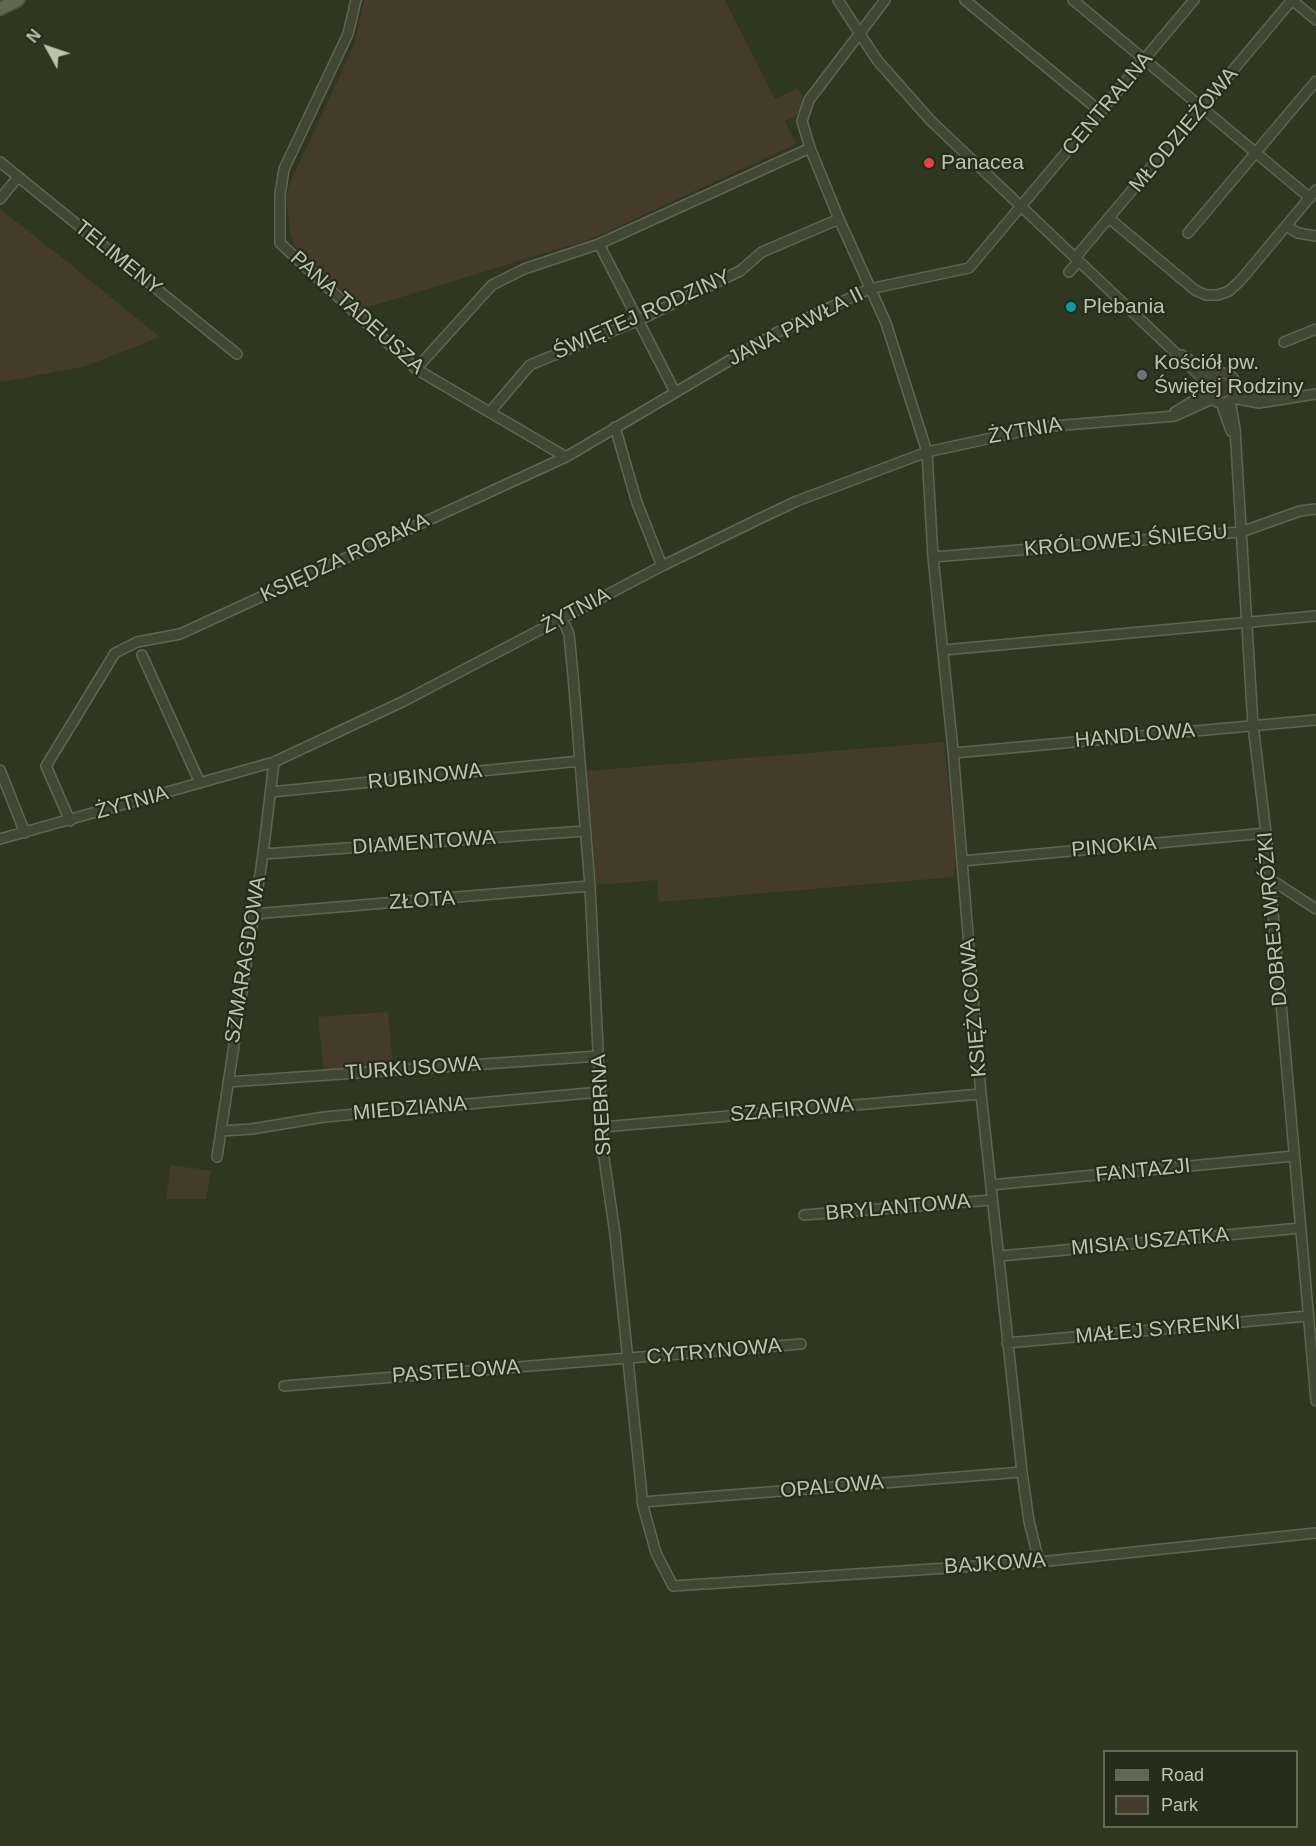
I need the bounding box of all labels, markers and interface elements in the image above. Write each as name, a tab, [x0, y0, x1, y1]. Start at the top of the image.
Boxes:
north arrow	[18, 18, 78, 78]
text: N	[24, 26, 44, 46]
street label: CENTRALNA	[1057, 47, 1159, 161]
street label: MŁODZIEŻOWA	[1124, 62, 1244, 198]
place label: Panacea	[941, 150, 1024, 176]
marker: Panacea	[922, 156, 936, 170]
street label: TELIMENY	[69, 215, 167, 301]
street label: PANA TADEUSZA	[285, 246, 429, 380]
street label: ŚWIĘTEJ RODZINY	[549, 265, 735, 365]
street label: JANA PAWŁA II	[724, 282, 868, 372]
place label: Plebania	[1083, 294, 1165, 320]
marker: Plebania	[1064, 300, 1078, 314]
place label: Kościół pw. Świętej Rodziny	[1154, 350, 1303, 400]
marker: Kościół pw. Świętej Rodziny	[1135, 368, 1149, 382]
street label: ŻYTNIA	[986, 412, 1064, 450]
street label: KSIĘDZA ROBAKA	[257, 508, 433, 608]
street label: KRÓLOWEJ ŚNIEGU	[1023, 520, 1229, 562]
street label: ŻYTNIA	[537, 582, 615, 640]
street label: HANDLOWA	[1074, 718, 1196, 754]
street label: RUBINOWA	[367, 758, 483, 796]
street label: ŻYTNIA	[93, 781, 171, 825]
street label: DIAMENTOWA	[352, 825, 496, 861]
street label: PINOKIA	[1070, 831, 1158, 863]
street label: DOBREJ WRÓŻKI	[1253, 831, 1293, 1007]
street label: SZMARAGDOWA	[220, 875, 272, 1045]
street label: ZŁOTA	[388, 886, 456, 916]
street label: KSIĘŻYCOWA	[955, 938, 993, 1078]
street label: TURKUSOWA	[344, 1052, 482, 1086]
street label: SREBRNA	[587, 1054, 617, 1156]
street label: MIEDZIANA	[352, 1091, 468, 1127]
street label: SZAFIROWA	[729, 1092, 855, 1128]
street label: FANTAZJI	[1094, 1153, 1192, 1189]
street label: BRYLANTOWA	[824, 1189, 972, 1227]
street label: MISIA USZATKA	[1070, 1223, 1230, 1261]
street label: MAŁEJ SYRENKI	[1074, 1310, 1242, 1350]
street label: CYTRYNOWA	[645, 1334, 783, 1370]
street label: PASTELOWA	[391, 1355, 521, 1389]
street label: OPALOWA	[779, 1470, 885, 1504]
street label: BAJKOWA	[943, 1548, 1047, 1580]
legend	[1103, 1750, 1298, 1828]
text: Road	[1161, 1765, 1204, 1785]
text: Park	[1161, 1795, 1198, 1815]

